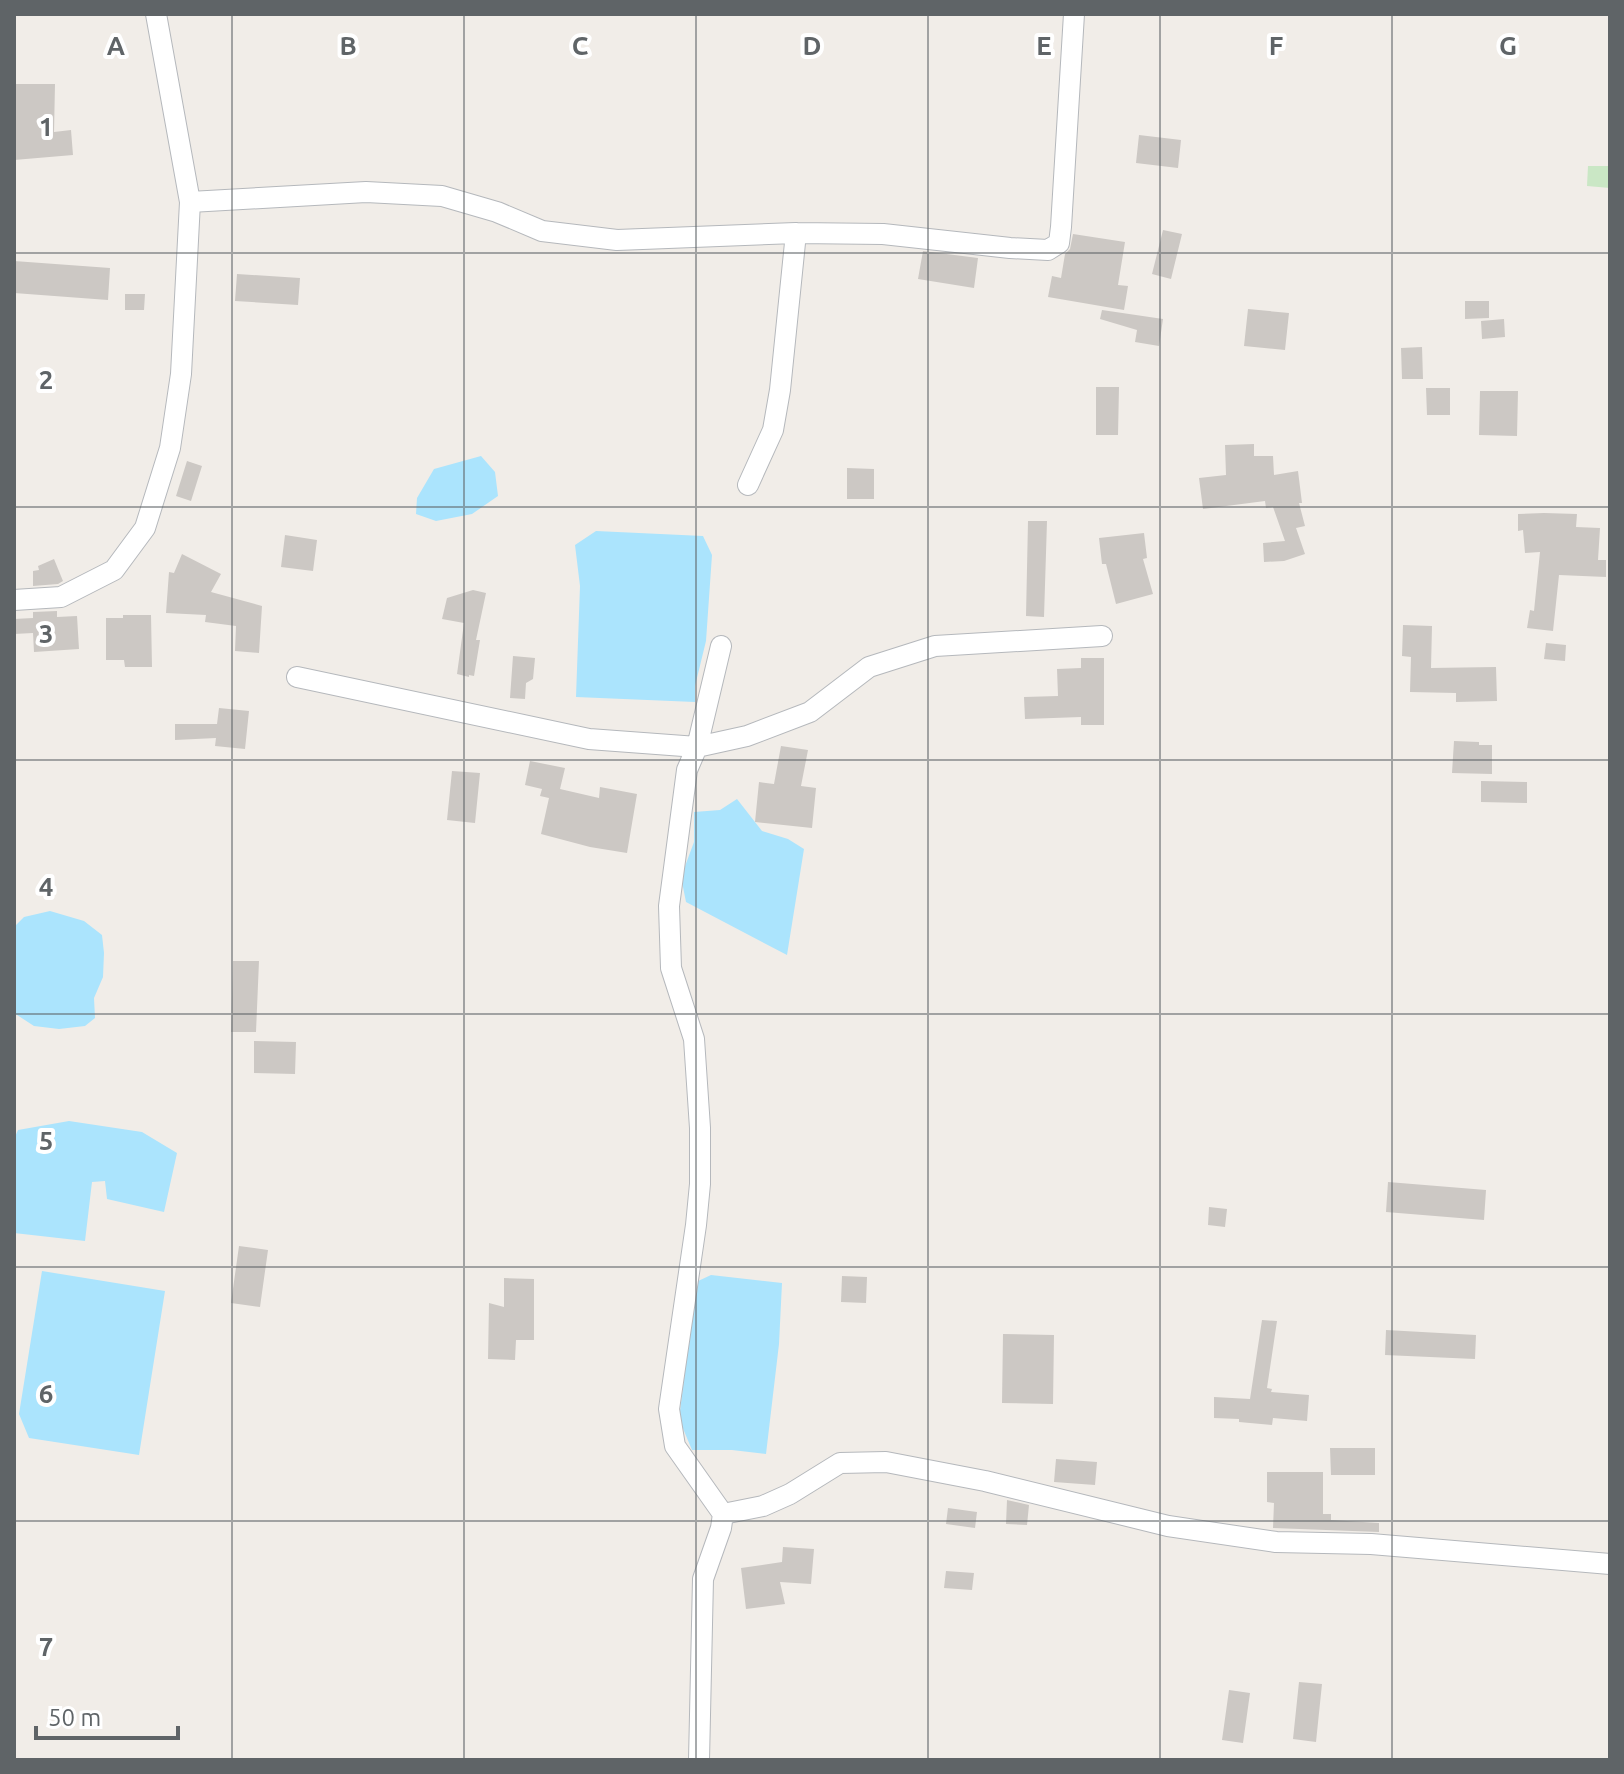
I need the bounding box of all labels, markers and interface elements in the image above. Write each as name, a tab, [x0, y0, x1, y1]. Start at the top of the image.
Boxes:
text: A	[107, 31, 126, 60]
text: B	[339, 31, 357, 60]
text: C	[572, 31, 589, 60]
text: D	[803, 31, 821, 60]
text: E	[1036, 31, 1052, 60]
text: F	[1269, 31, 1283, 60]
text: G	[1499, 31, 1517, 60]
text: 1	[39, 112, 53, 141]
text: 2	[39, 365, 53, 394]
text: 3	[39, 619, 53, 648]
text: 4	[39, 872, 53, 901]
text: 5	[39, 1126, 53, 1155]
text: 6	[39, 1379, 53, 1408]
text: 7	[39, 1632, 53, 1661]
scale bar	[36, 1690, 178, 1740]
text: 50 m	[48, 1704, 101, 1731]

